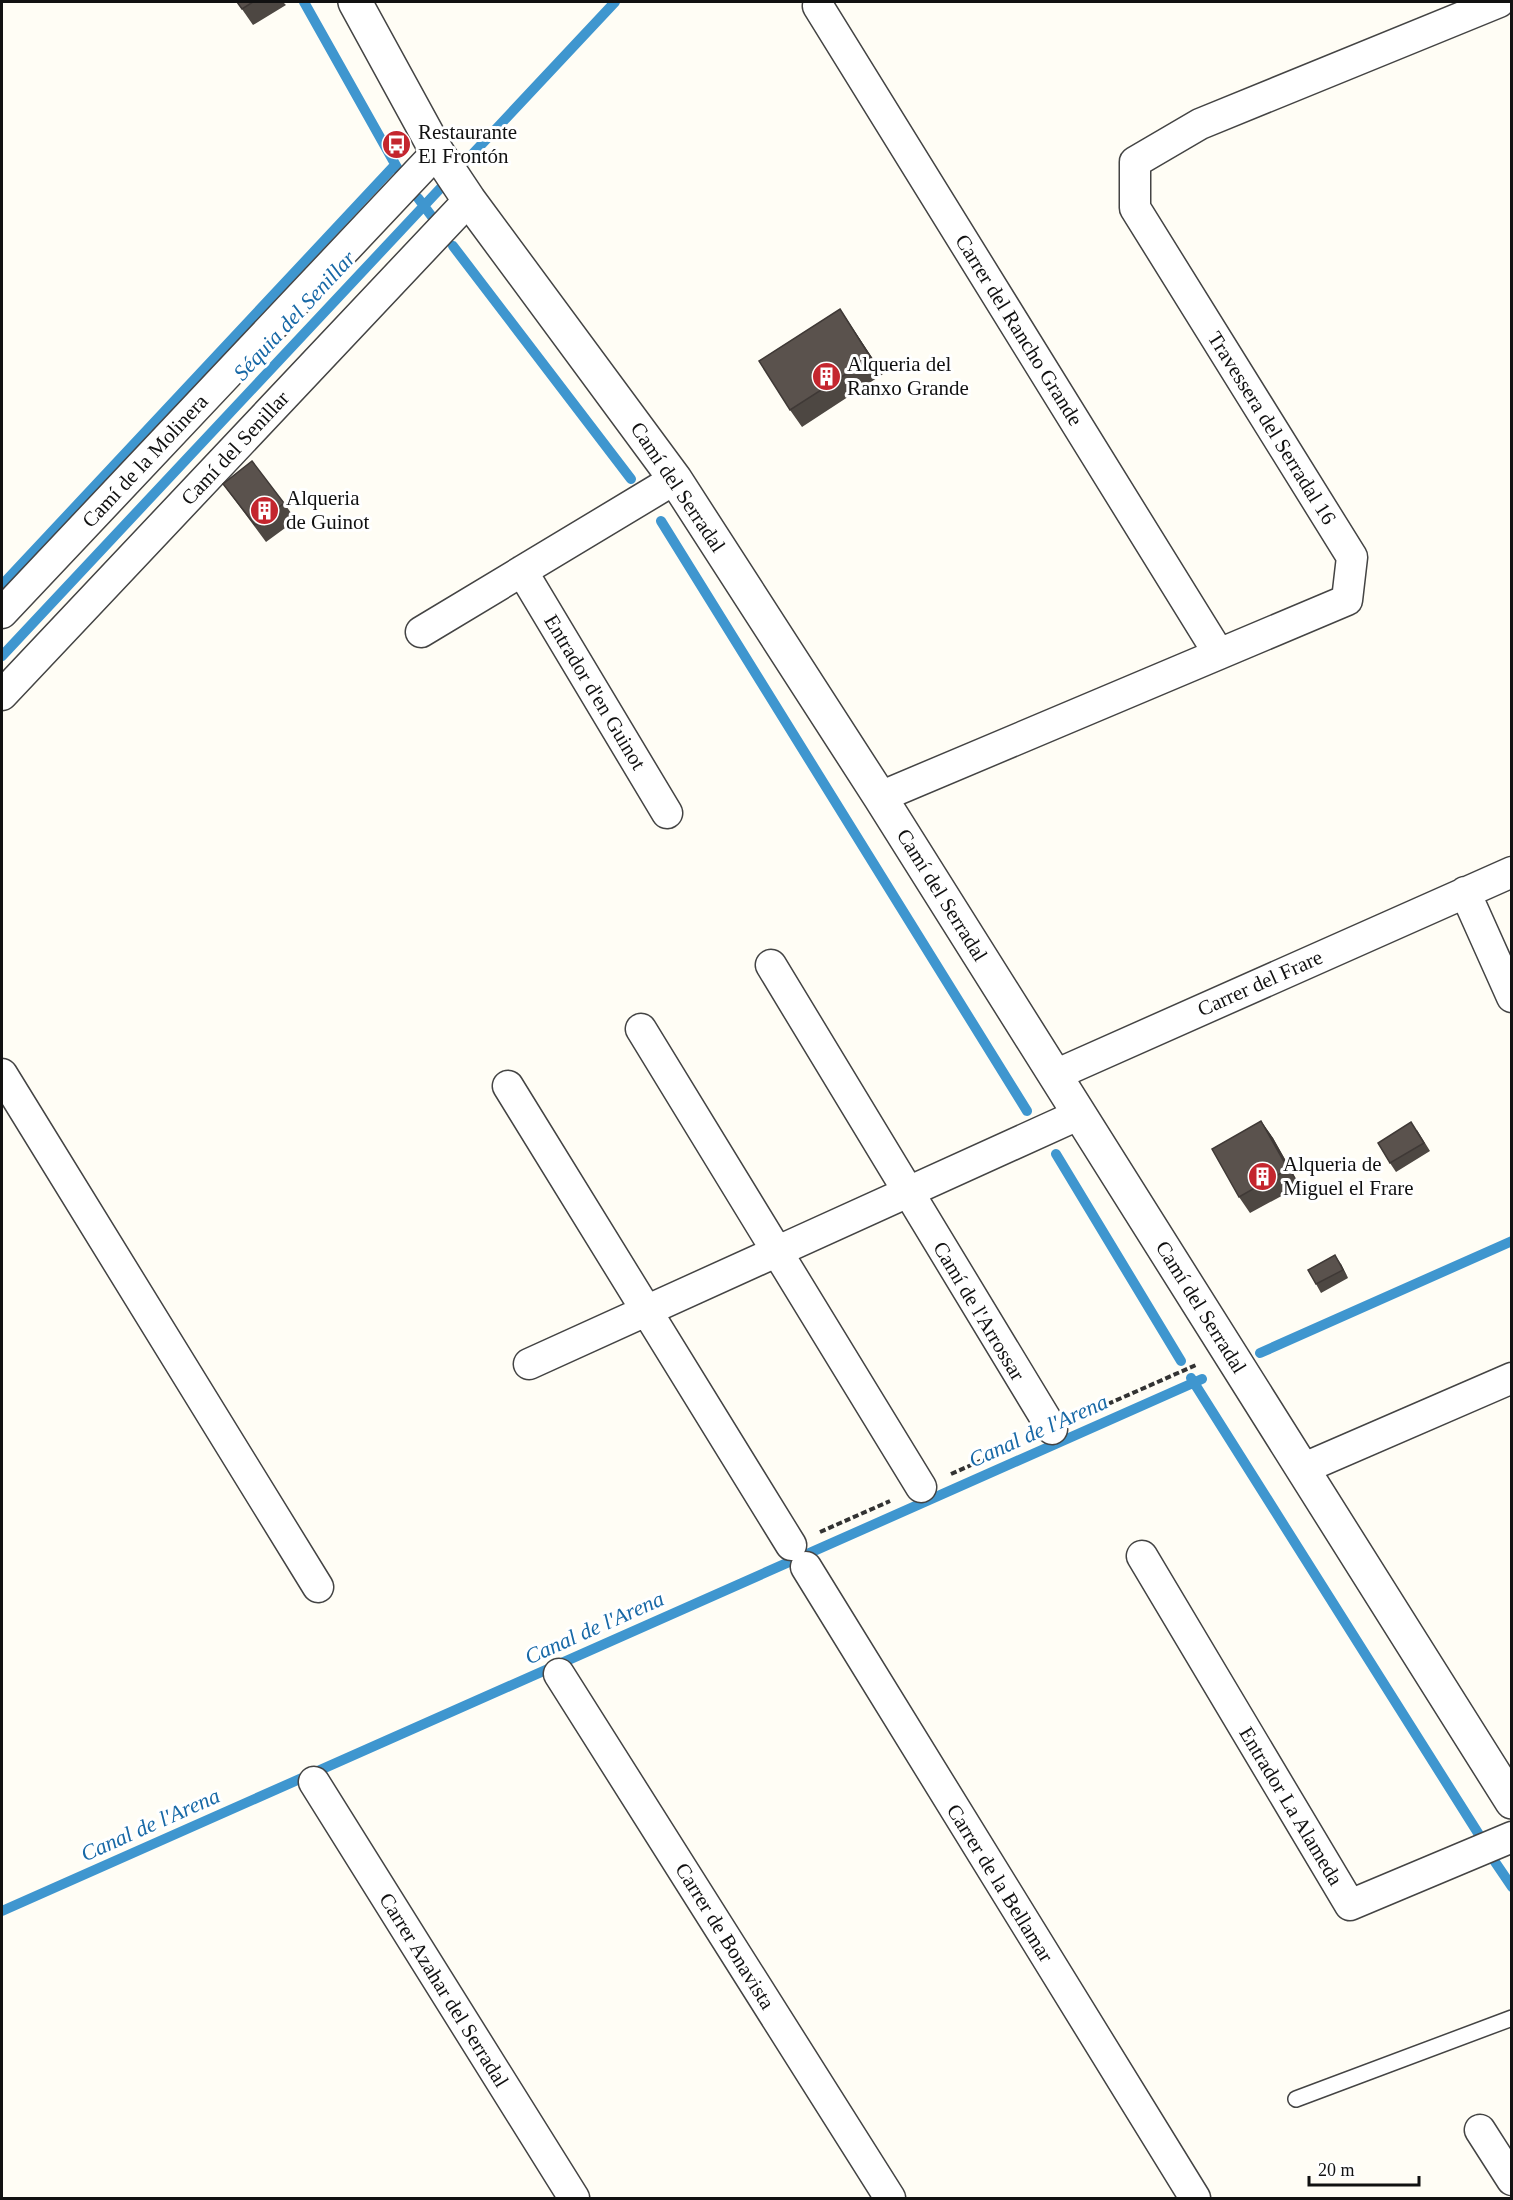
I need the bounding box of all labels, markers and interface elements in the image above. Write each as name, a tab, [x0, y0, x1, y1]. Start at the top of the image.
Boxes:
place label: Restaurante El Frontón	[418, 120, 517, 168]
bus stop icon: Restaurante El Frontón	[381, 128, 413, 160]
street label: Carrer del Rancho Grande	[950, 230, 1088, 430]
water label: Séquia del Senillar	[228, 245, 361, 385]
street label: Travessera del Serradal 16	[1203, 327, 1341, 529]
place label: Alqueria del Ranxo Grande	[847, 352, 969, 400]
building icon: Alqueria del Ranxo Grande	[810, 360, 842, 392]
street label: Camí del Senillar	[176, 386, 294, 510]
street label: Camí de la Molinera	[77, 389, 213, 533]
street label: Camí del Serradal	[626, 417, 730, 557]
place label: Alqueria de Guinot	[286, 486, 370, 534]
building icon: Alqueria de Guinot	[249, 494, 281, 526]
street label: Entrador d'en Guinot	[539, 610, 651, 774]
street label: Camí del Serradal	[892, 824, 992, 966]
street label: Carrer del Frare	[1194, 945, 1326, 1021]
place label: Alqueria de Miguel el Frare	[1283, 1152, 1414, 1200]
building icon: Alqueria de Miguel el Frare	[1246, 1160, 1278, 1192]
street label: Camí del Serradal	[1151, 1236, 1251, 1378]
street label: Camí de l'Arrossar	[928, 1237, 1030, 1385]
water label: Canal de l'Arena	[965, 1389, 1111, 1472]
water label: Canal de l'Arena	[521, 1586, 667, 1669]
street label: Entrador La Alameda	[1234, 1722, 1348, 1890]
water label: Canal de l'Arena	[77, 1783, 223, 1866]
street label: Carrer de la Bellamar	[942, 1800, 1058, 1966]
street label: Carrer de Bonavista	[670, 1858, 780, 2014]
street label: Carrer Azahar del Serradal	[374, 1888, 514, 2092]
scale bar	[1309, 2149, 1418, 2187]
text: 20 m	[1318, 2160, 1355, 2180]

